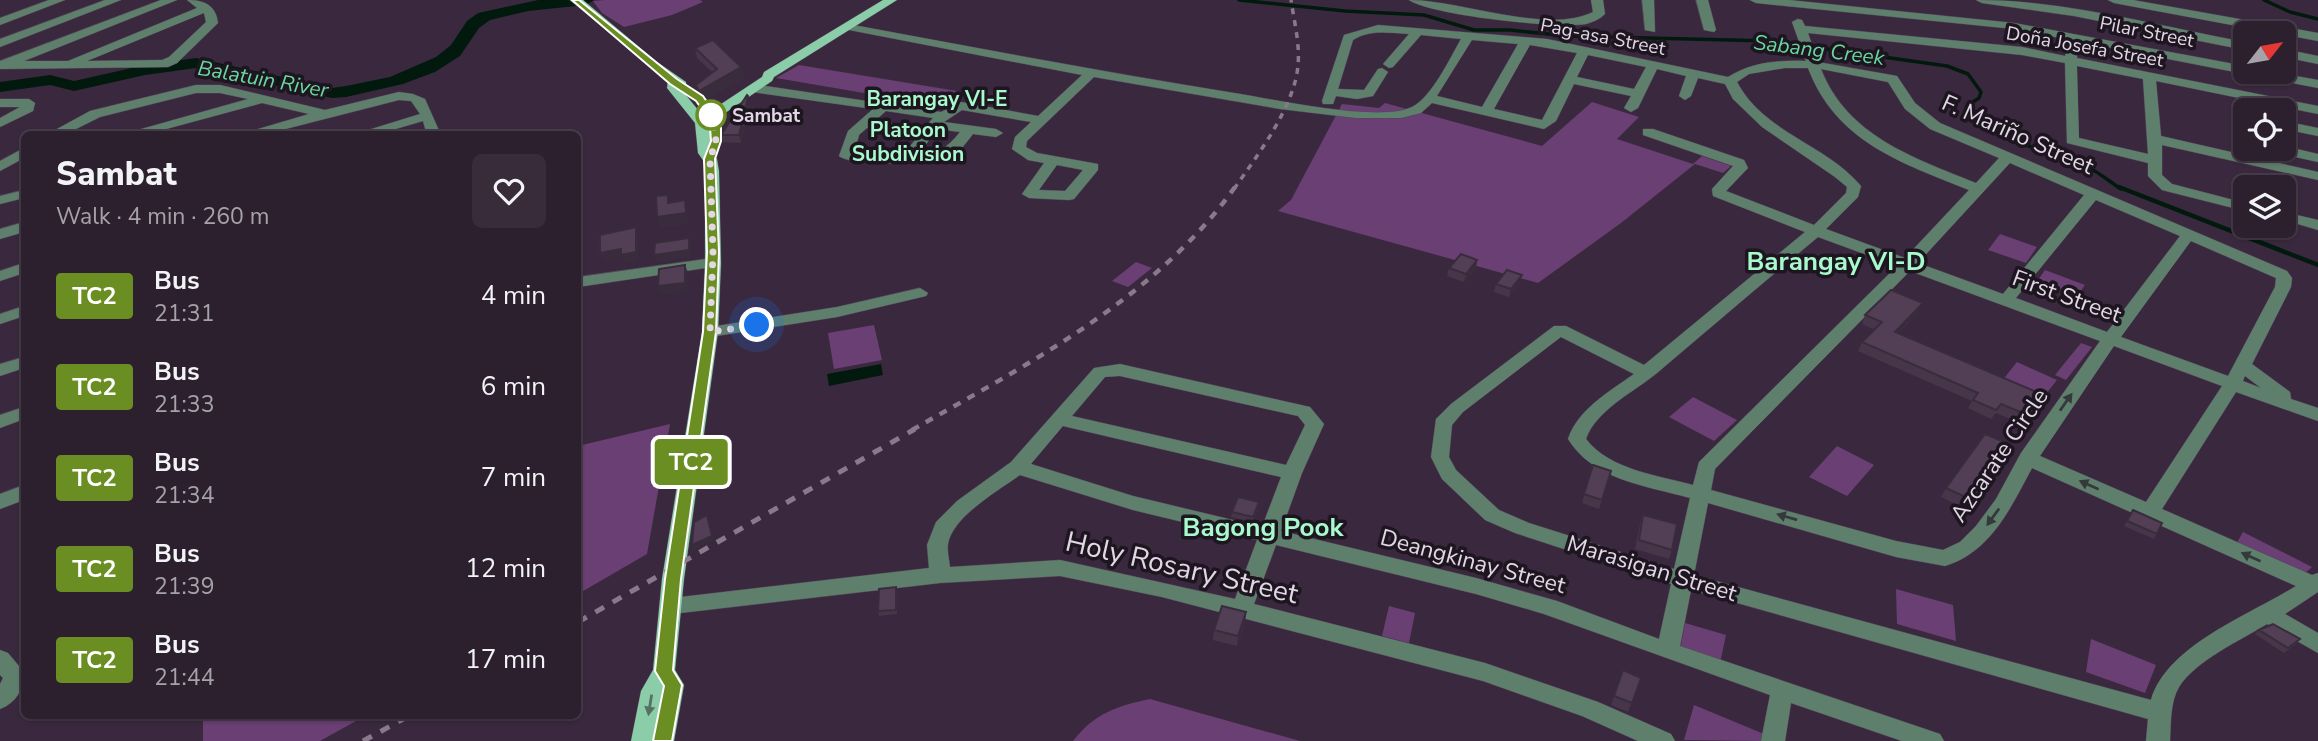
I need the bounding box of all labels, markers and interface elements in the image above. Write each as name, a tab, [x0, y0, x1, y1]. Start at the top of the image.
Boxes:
street label: Pilar Street	[2097, 10, 2197, 54]
street label: Pag-asa Street	[1538, 12, 1668, 62]
street label: Doña Josefa Street	[2004, 20, 2166, 74]
north arrow	[2233, 21, 2296, 84]
map controls	[2233, 21, 2296, 238]
water label: Sabang Creek	[1752, 28, 1886, 72]
water label: Balatuin River	[195, 54, 331, 104]
district label: Barangay VI-E	[866, 85, 1008, 113]
street label: F. Mariño Street	[1937, 87, 2099, 182]
button: locate	[2233, 98, 2296, 161]
marker: Sambat	[696, 100, 726, 130]
place label: Sambat	[732, 103, 801, 129]
district label: Platoon Subdivision	[852, 116, 964, 168]
text: Sambat	[56, 152, 177, 197]
button: heart	[472, 154, 546, 228]
button: layers	[2233, 175, 2296, 238]
text: Walk · 4 min · 260 m	[56, 201, 269, 232]
district label: Barangay VI-D	[1746, 244, 1926, 279]
street label: First Street	[2008, 262, 2126, 331]
text: Bus	[154, 263, 200, 298]
text: 4 min	[481, 278, 546, 313]
text: TC2	[72, 280, 117, 312]
text: 21:31	[154, 298, 214, 329]
your location	[739, 307, 774, 342]
text: Bus	[154, 354, 200, 389]
text: 6 min	[481, 369, 546, 404]
text: TC2	[72, 371, 117, 403]
street label: Azcarate Circle	[1943, 382, 2056, 528]
text: 21:33	[154, 389, 214, 420]
one-way arrow	[2059, 393, 2073, 411]
line badge: TC2	[651, 439, 731, 485]
text: Bus	[154, 445, 200, 480]
text: TC2	[669, 446, 713, 478]
text: 7 min	[481, 460, 546, 495]
text: TC2	[72, 462, 117, 494]
one-way arrow	[2079, 479, 2099, 491]
text: 21:34	[154, 480, 214, 511]
one-way arrow	[1986, 508, 2000, 526]
district label: Bagong Pook	[1183, 510, 1345, 545]
one-way arrow	[1777, 512, 1798, 522]
street label: Deangkinay Street	[1377, 522, 1570, 601]
street label: Holy Rosary Street	[1062, 523, 1302, 613]
street label: Marasigan Street	[1563, 528, 1741, 609]
text: Bus	[154, 536, 200, 571]
text: 12 min	[465, 551, 546, 586]
one-way arrow	[2241, 551, 2261, 563]
text: TC2	[72, 553, 117, 585]
text: 21:39	[154, 571, 214, 602]
text: Bus	[154, 627, 200, 662]
text: 17 min	[465, 642, 546, 677]
text: TC2	[72, 644, 117, 676]
text: 21:44	[154, 662, 214, 693]
one-way arrow	[644, 694, 655, 716]

